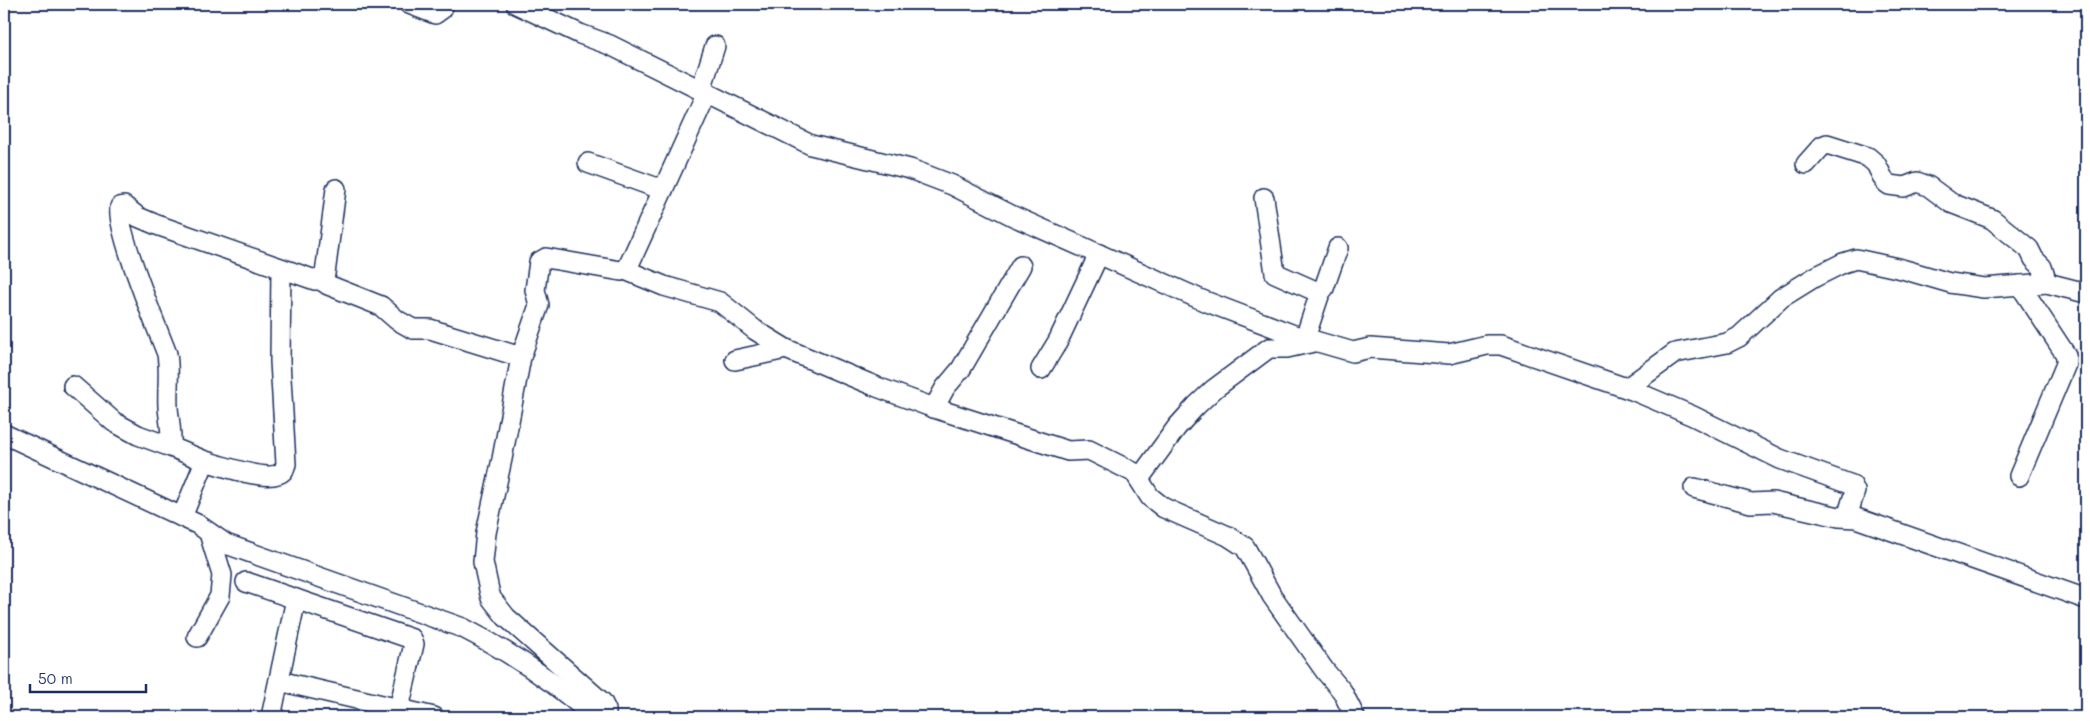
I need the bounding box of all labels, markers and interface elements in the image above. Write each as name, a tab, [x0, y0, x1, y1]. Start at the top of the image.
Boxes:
scale bar	[30, 661, 146, 693]
text: 50 m	[38, 668, 73, 688]

